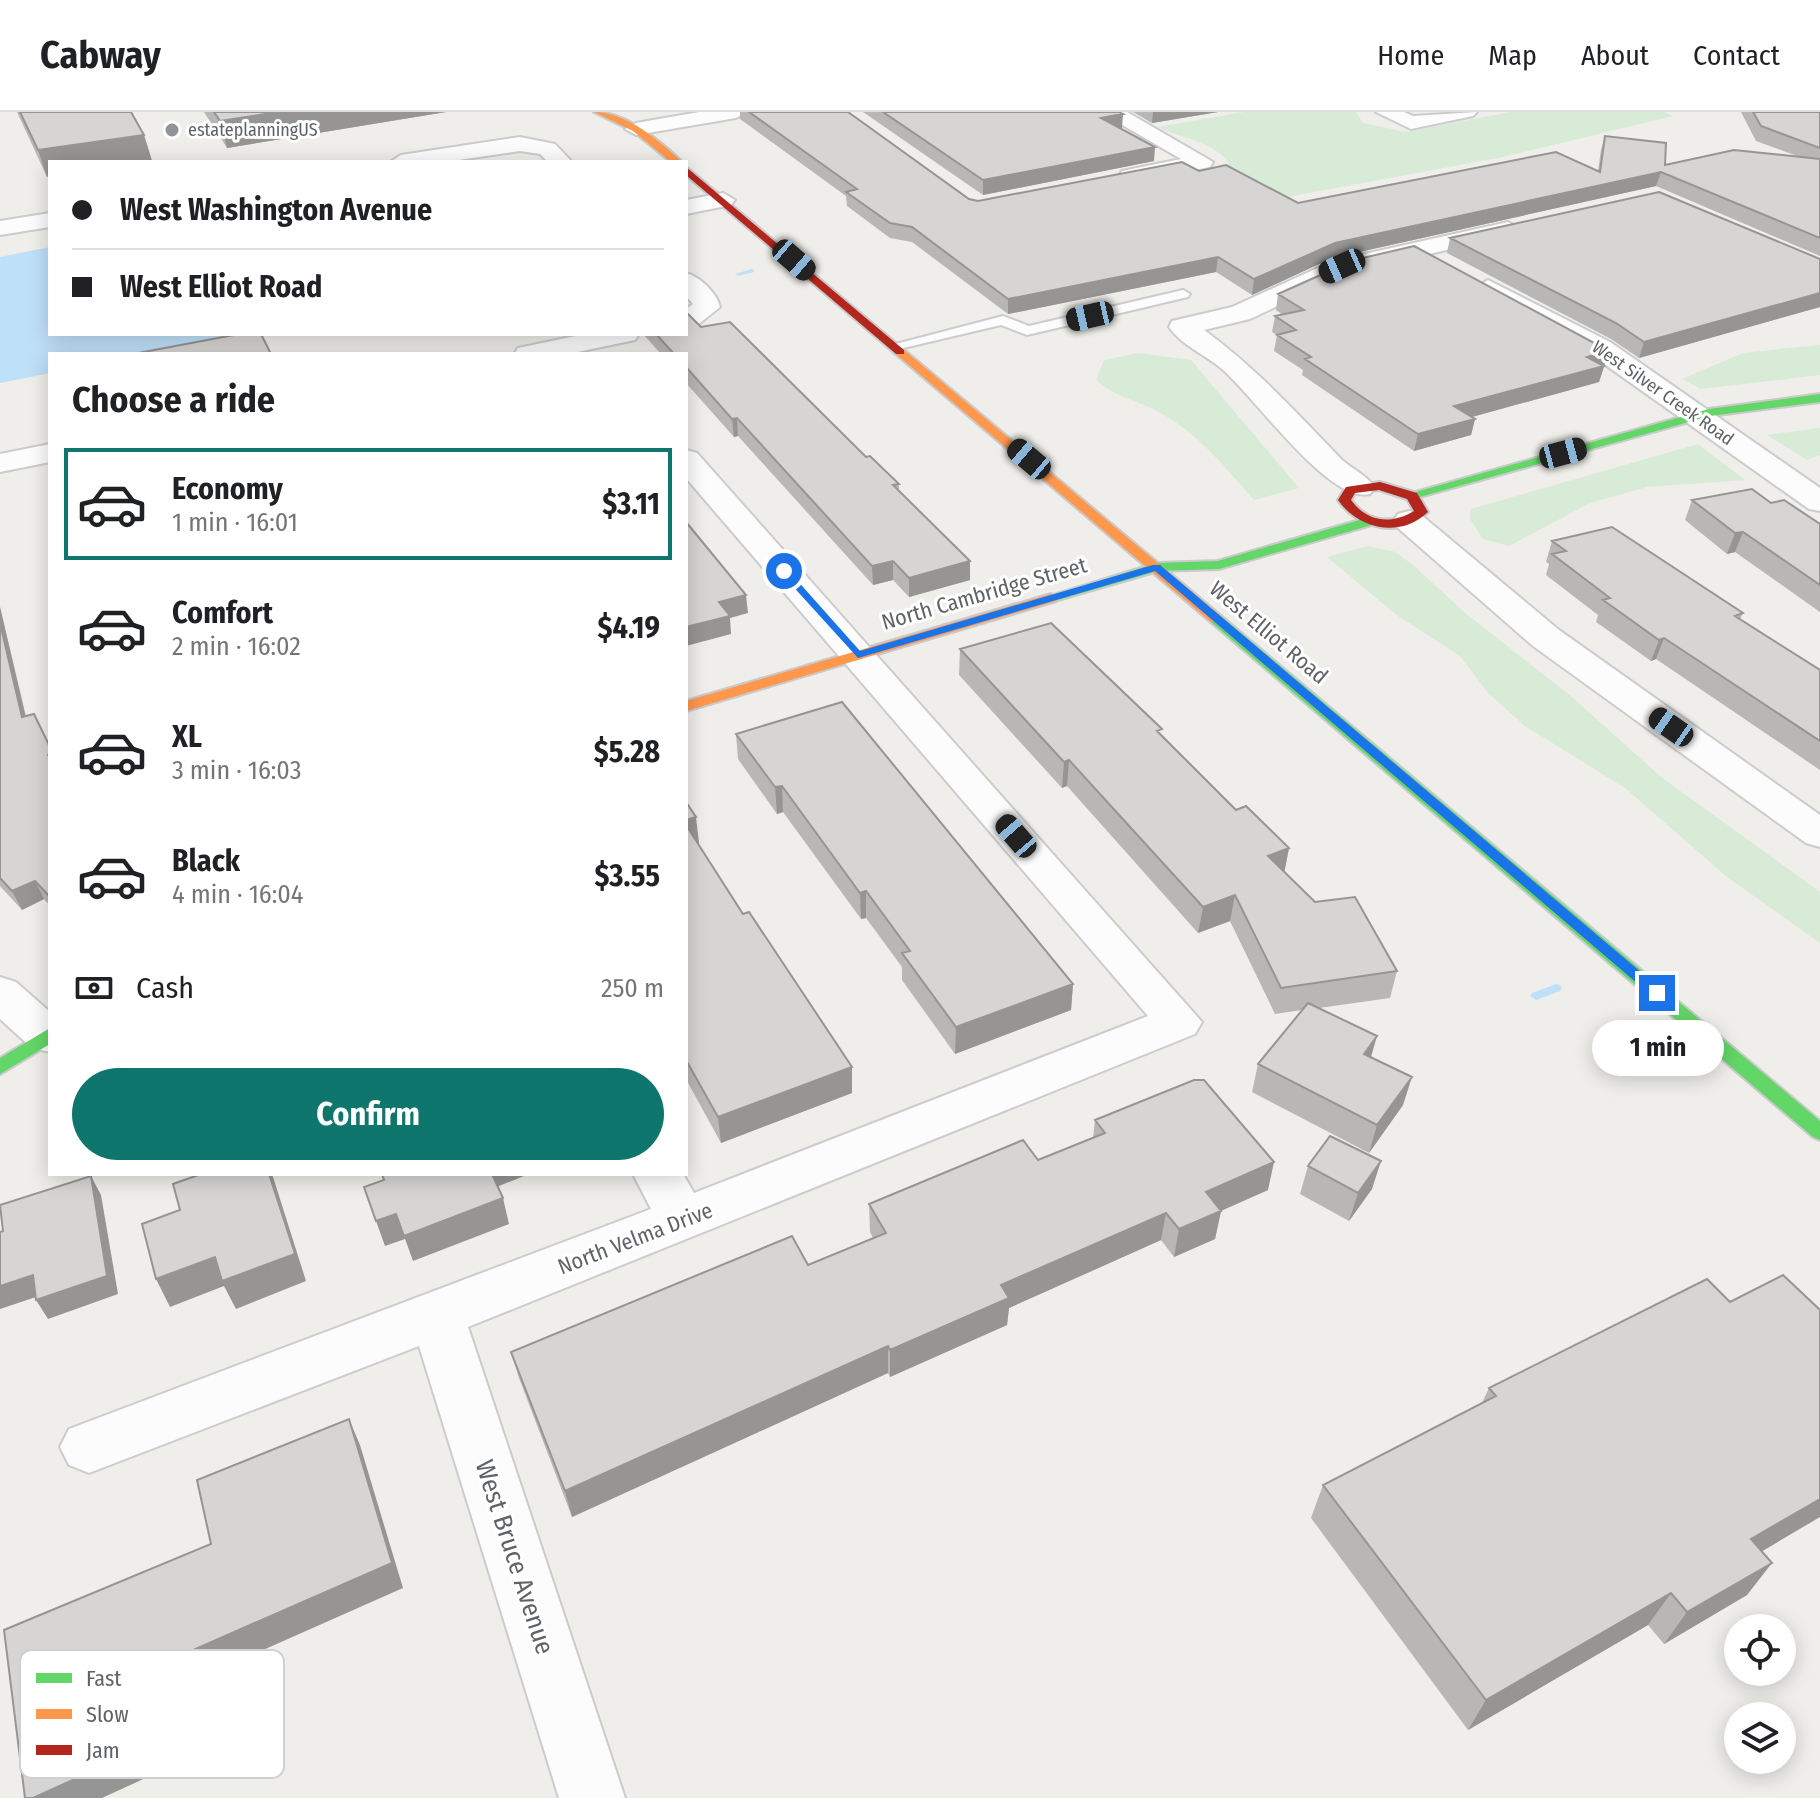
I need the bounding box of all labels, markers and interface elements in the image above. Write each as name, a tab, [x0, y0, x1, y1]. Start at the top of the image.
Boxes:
text: Cabway	[40, 32, 161, 78]
text: Home	[1377, 39, 1444, 72]
text: Map	[1488, 39, 1537, 72]
text: About	[1581, 39, 1649, 72]
text: Contact	[1693, 39, 1780, 72]
place label: estateplanningUS	[188, 119, 318, 141]
marker: estateplanningUS	[163, 121, 181, 139]
text: West Washington Avenue	[120, 192, 432, 228]
car	[768, 235, 820, 285]
car	[1315, 245, 1369, 287]
text: West Elliot Road	[120, 269, 322, 305]
car	[1064, 299, 1116, 333]
street label: West Silver Creek Road	[1588, 336, 1738, 450]
text: Choose a ride	[72, 378, 275, 422]
car	[1003, 434, 1055, 484]
car	[1537, 435, 1589, 471]
icon: car	[76, 468, 148, 540]
text: Economy	[172, 471, 283, 507]
text: $3.11	[602, 486, 660, 522]
text: 1 min · 16:01	[172, 507, 298, 538]
street label: North Cambridge Street	[878, 551, 1091, 636]
route start	[766, 553, 802, 589]
street label: West Elliot Road	[1204, 575, 1333, 690]
icon: car	[76, 592, 148, 664]
text: Comfort	[172, 595, 273, 631]
text: $4.19	[598, 610, 660, 646]
text: 2 min · 16:02	[172, 631, 301, 662]
car	[1644, 703, 1698, 751]
icon: car	[76, 716, 148, 788]
text: XL	[172, 719, 202, 755]
text: $5.28	[594, 734, 660, 770]
text: 3 min · 16:03	[172, 755, 301, 786]
car	[991, 810, 1041, 862]
icon: car	[76, 840, 148, 912]
text: Black	[172, 843, 240, 879]
text: $3.55	[594, 858, 660, 894]
text: 4 min · 16:04	[172, 879, 303, 910]
icon: cash	[72, 966, 116, 1010]
text: Cash	[136, 970, 194, 1006]
text: 250 m	[601, 973, 664, 1004]
route end	[1639, 975, 1675, 1011]
callout: 1 min	[1591, 1021, 1723, 1077]
text: 1 min	[1630, 1032, 1686, 1063]
button: Confirm	[72, 1068, 664, 1160]
street label: North Velma Drive	[554, 1197, 716, 1280]
street label: West Bruce Avenue	[469, 1456, 561, 1658]
map controls	[1724, 1614, 1796, 1774]
button: locate	[1724, 1614, 1796, 1686]
legend	[20, 1650, 284, 1778]
text: Fast	[86, 1665, 122, 1692]
text: Slow	[86, 1701, 129, 1728]
button: layers	[1724, 1702, 1796, 1774]
text: Jam	[86, 1737, 120, 1764]

